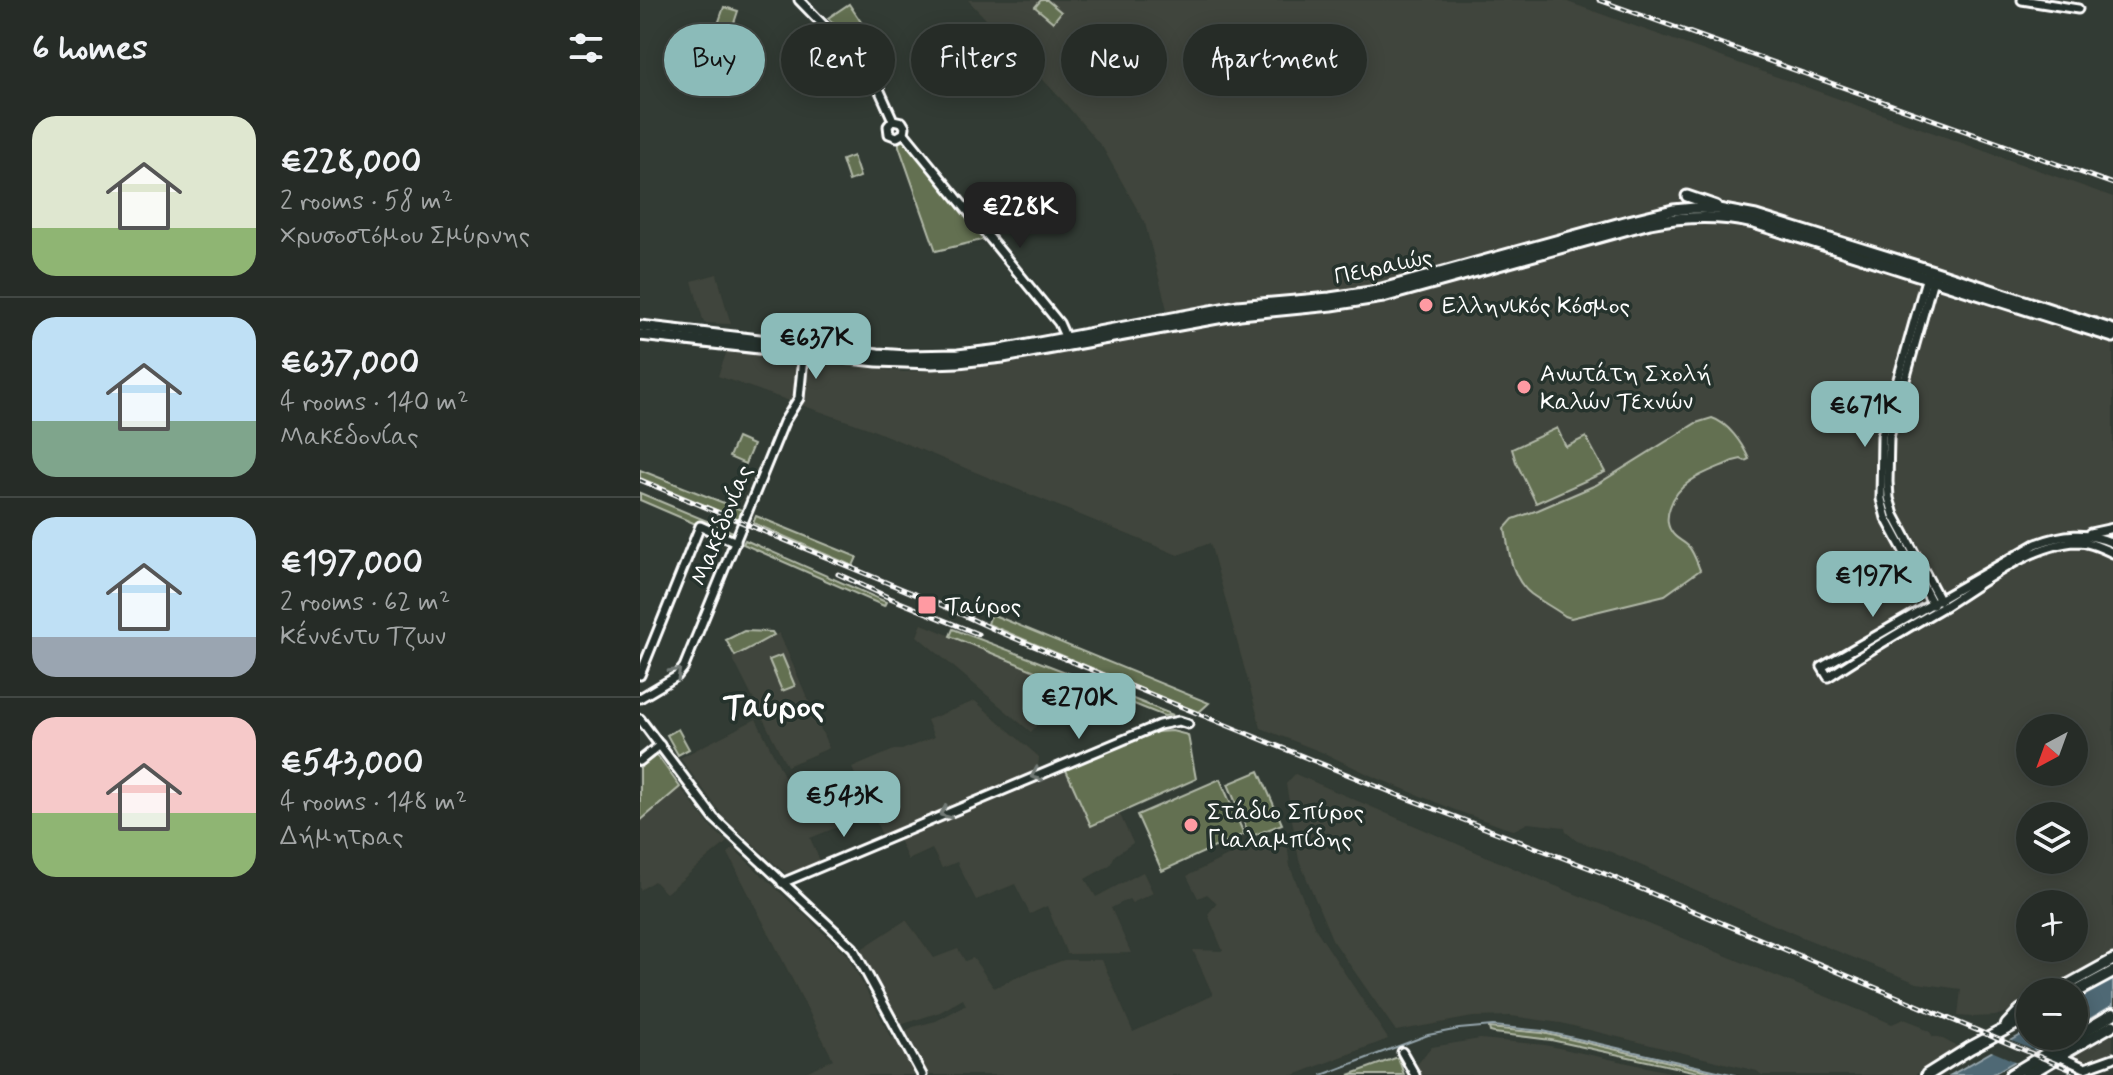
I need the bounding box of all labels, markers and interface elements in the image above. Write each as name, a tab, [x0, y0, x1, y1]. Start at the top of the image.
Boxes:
chip: Buy	[664, 24, 765, 96]
chip: Rent	[781, 24, 895, 96]
chip: Filters	[911, 24, 1045, 96]
chip: New	[1061, 24, 1167, 96]
chip: Apartment	[1183, 24, 1367, 96]
text: 6 homes	[32, 26, 147, 71]
icon: filters	[564, 26, 608, 70]
text: €228,000	[280, 140, 422, 185]
icon: home	[96, 148, 192, 244]
pin: €228K	[964, 182, 1076, 250]
text: 2 rooms · 58 m²	[280, 185, 453, 219]
text: €228K	[982, 191, 1058, 225]
text: Χρυσοστόμου Σμύρνης	[280, 219, 530, 253]
street label: Πειραιώς	[1331, 242, 1435, 293]
place label: Ελληνικός Κόσμος	[1442, 291, 1630, 322]
marker: Ελληνικός Κόσμος	[1417, 296, 1435, 314]
pin: €637K	[760, 313, 872, 381]
text: €637K	[779, 322, 853, 356]
text: €637,000	[280, 341, 419, 386]
icon: home	[96, 349, 192, 445]
place label: Ανωτάτη Σχολή Καλών Τεχνών	[1540, 359, 1712, 418]
marker: Ανωτάτη Σχολή Καλών Τεχνών	[1515, 378, 1533, 396]
pin: €671K	[1809, 381, 1921, 449]
text: 4 rooms · 140 m²	[280, 386, 469, 420]
text: €671K	[1829, 390, 1901, 424]
text: Μακεδονίας	[280, 420, 419, 454]
street label: Μακεδονίας	[684, 460, 761, 591]
text: €197,000	[280, 541, 423, 586]
icon: home	[96, 549, 192, 645]
pin: €197K	[1817, 551, 1929, 619]
text: €197K	[1834, 560, 1912, 594]
text: 2 rooms · 62 m²	[280, 586, 450, 620]
place label: Ταύρος	[945, 591, 1021, 622]
marker: Ταύρος	[916, 594, 938, 616]
text: Κέννεντυ Τζων	[280, 620, 446, 654]
one-way arrow	[667, 667, 682, 682]
pin: €270K	[1023, 673, 1135, 741]
text: €270K	[1041, 682, 1117, 716]
district label: Ταύρος	[722, 687, 825, 729]
north arrow	[2016, 714, 2088, 786]
map controls	[2016, 714, 2088, 1050]
text: €543,000	[280, 741, 423, 786]
icon: home	[96, 749, 192, 845]
one-way arrow	[1030, 765, 1044, 782]
pin: €543K	[788, 771, 900, 839]
text: €543K	[805, 780, 883, 814]
text: 4 rooms · 148 m²	[280, 786, 467, 820]
place label: Στάδιο Σπύρος Γιαλαμπίδης	[1207, 797, 1364, 856]
button: layers	[2016, 802, 2088, 874]
one-way arrow	[939, 804, 953, 820]
marker: Στάδιο Σπύρος Γιαλαμπίδης	[1182, 816, 1200, 834]
text: Δήμητρας	[280, 820, 404, 854]
button: +	[2016, 890, 2088, 962]
button: −	[2016, 978, 2088, 1050]

